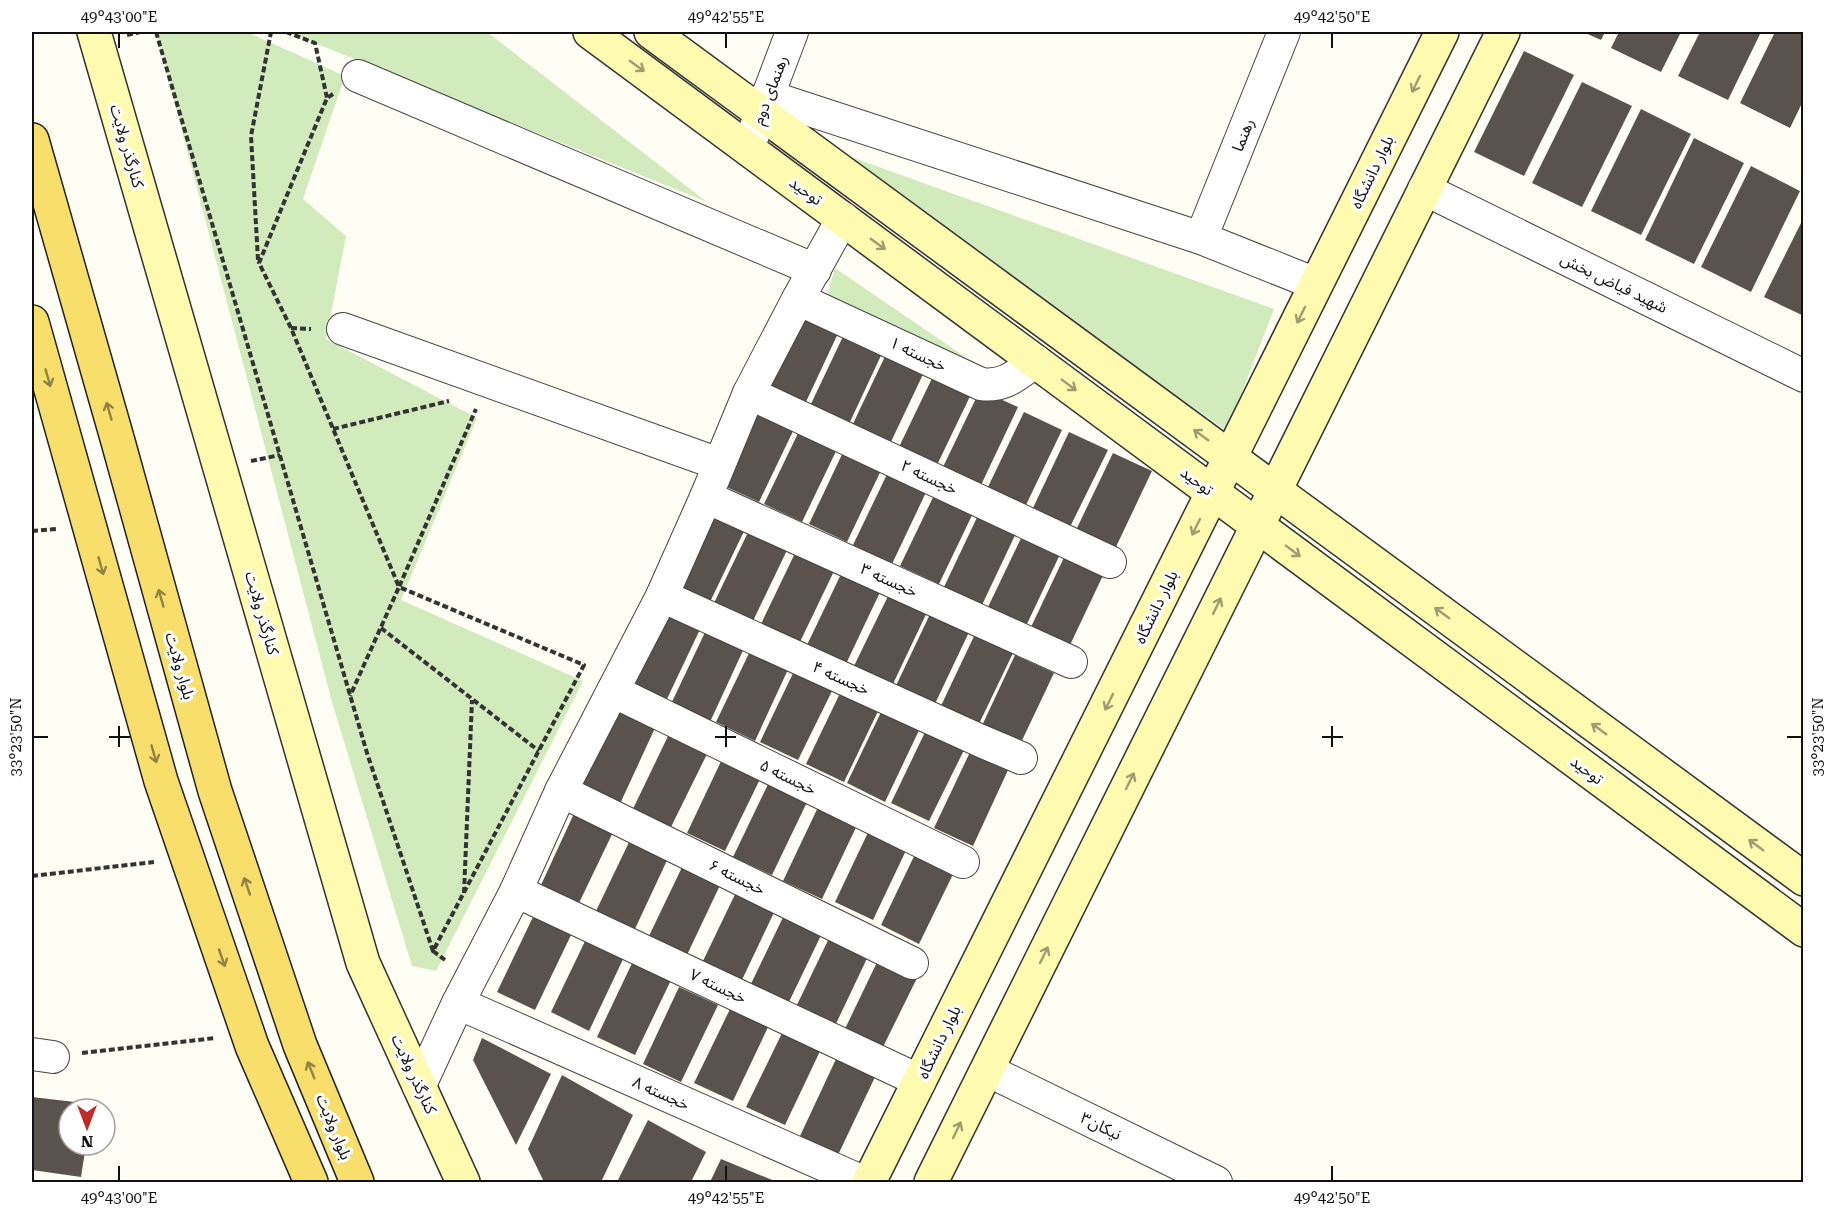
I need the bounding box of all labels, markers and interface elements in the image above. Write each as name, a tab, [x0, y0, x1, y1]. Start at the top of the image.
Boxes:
text: 49°43'00"E	[81, 8, 157, 26]
text: 49°42'55"E	[688, 8, 764, 26]
text: 49°42'50"E	[1294, 8, 1370, 26]
street label: رهنمای دوم	[748, 53, 795, 128]
one-way arrow	[628, 60, 644, 73]
one-way arrow	[1410, 74, 1421, 92]
street label: کنارگذر ولایت	[106, 102, 148, 190]
street label: رهنما	[1228, 116, 1258, 154]
street label: بلوار دانشگاه	[1346, 132, 1398, 212]
street label: توحید	[786, 173, 826, 210]
one-way arrow	[870, 238, 886, 251]
street label: شهید فیاض بخش	[1557, 249, 1671, 317]
one-way arrow	[1295, 305, 1306, 323]
street label: خجسته ۱	[887, 333, 949, 375]
one-way arrow	[43, 369, 54, 388]
one-way arrow	[1061, 378, 1077, 391]
one-way arrow	[103, 402, 114, 421]
one-way arrow	[1193, 429, 1209, 442]
street label: خجسته ۲	[898, 456, 960, 498]
street label: توحید	[1177, 463, 1217, 500]
one-way arrow	[1189, 518, 1201, 536]
one-way arrow	[1284, 545, 1300, 558]
one-way arrow	[96, 556, 107, 575]
street label: خجسته ۳	[858, 559, 920, 601]
street label: بلوار دانشگاه	[1130, 567, 1182, 647]
street label: کنارگذر ولایت	[241, 569, 283, 657]
one-way arrow	[155, 589, 167, 608]
one-way arrow	[1212, 598, 1223, 616]
one-way arrow	[1435, 607, 1451, 619]
street label: بلوار ولایت	[161, 630, 199, 702]
street label: خجسته ۴	[810, 657, 872, 699]
one-way arrow	[1102, 692, 1114, 710]
text: 33°23'50"N	[7, 697, 25, 777]
text: 33°23'50"N	[1809, 697, 1827, 777]
one-way arrow	[1592, 723, 1608, 735]
one-way arrow	[148, 744, 160, 763]
street label: توحید	[1567, 752, 1607, 789]
street label: خجسته ۵	[757, 755, 819, 799]
one-way arrow	[1125, 772, 1137, 790]
one-way arrow	[1749, 838, 1765, 851]
street label: خجسته ۶	[706, 855, 768, 899]
one-way arrow	[241, 877, 252, 896]
one-way arrow	[1038, 947, 1050, 965]
one-way arrow	[218, 949, 229, 967]
street label: خجسته ۷	[687, 965, 749, 1007]
street label: بلوار دانشگاه	[913, 1002, 965, 1082]
street label: کنارگذر ولایت	[387, 1031, 441, 1117]
one-way arrow	[305, 1061, 316, 1080]
street label: خجسته ۸	[630, 1072, 692, 1114]
street label: بلوار ولایت	[312, 1091, 356, 1163]
north arrow	[57, 1097, 117, 1157]
street label: نیکان۳	[1077, 1108, 1125, 1144]
one-way arrow	[951, 1122, 963, 1139]
text: N	[81, 1132, 93, 1151]
text: 49°43'00"E	[81, 1189, 157, 1207]
text: 49°42'55"E	[688, 1189, 764, 1207]
text: 49°42'50"E	[1294, 1189, 1370, 1207]

